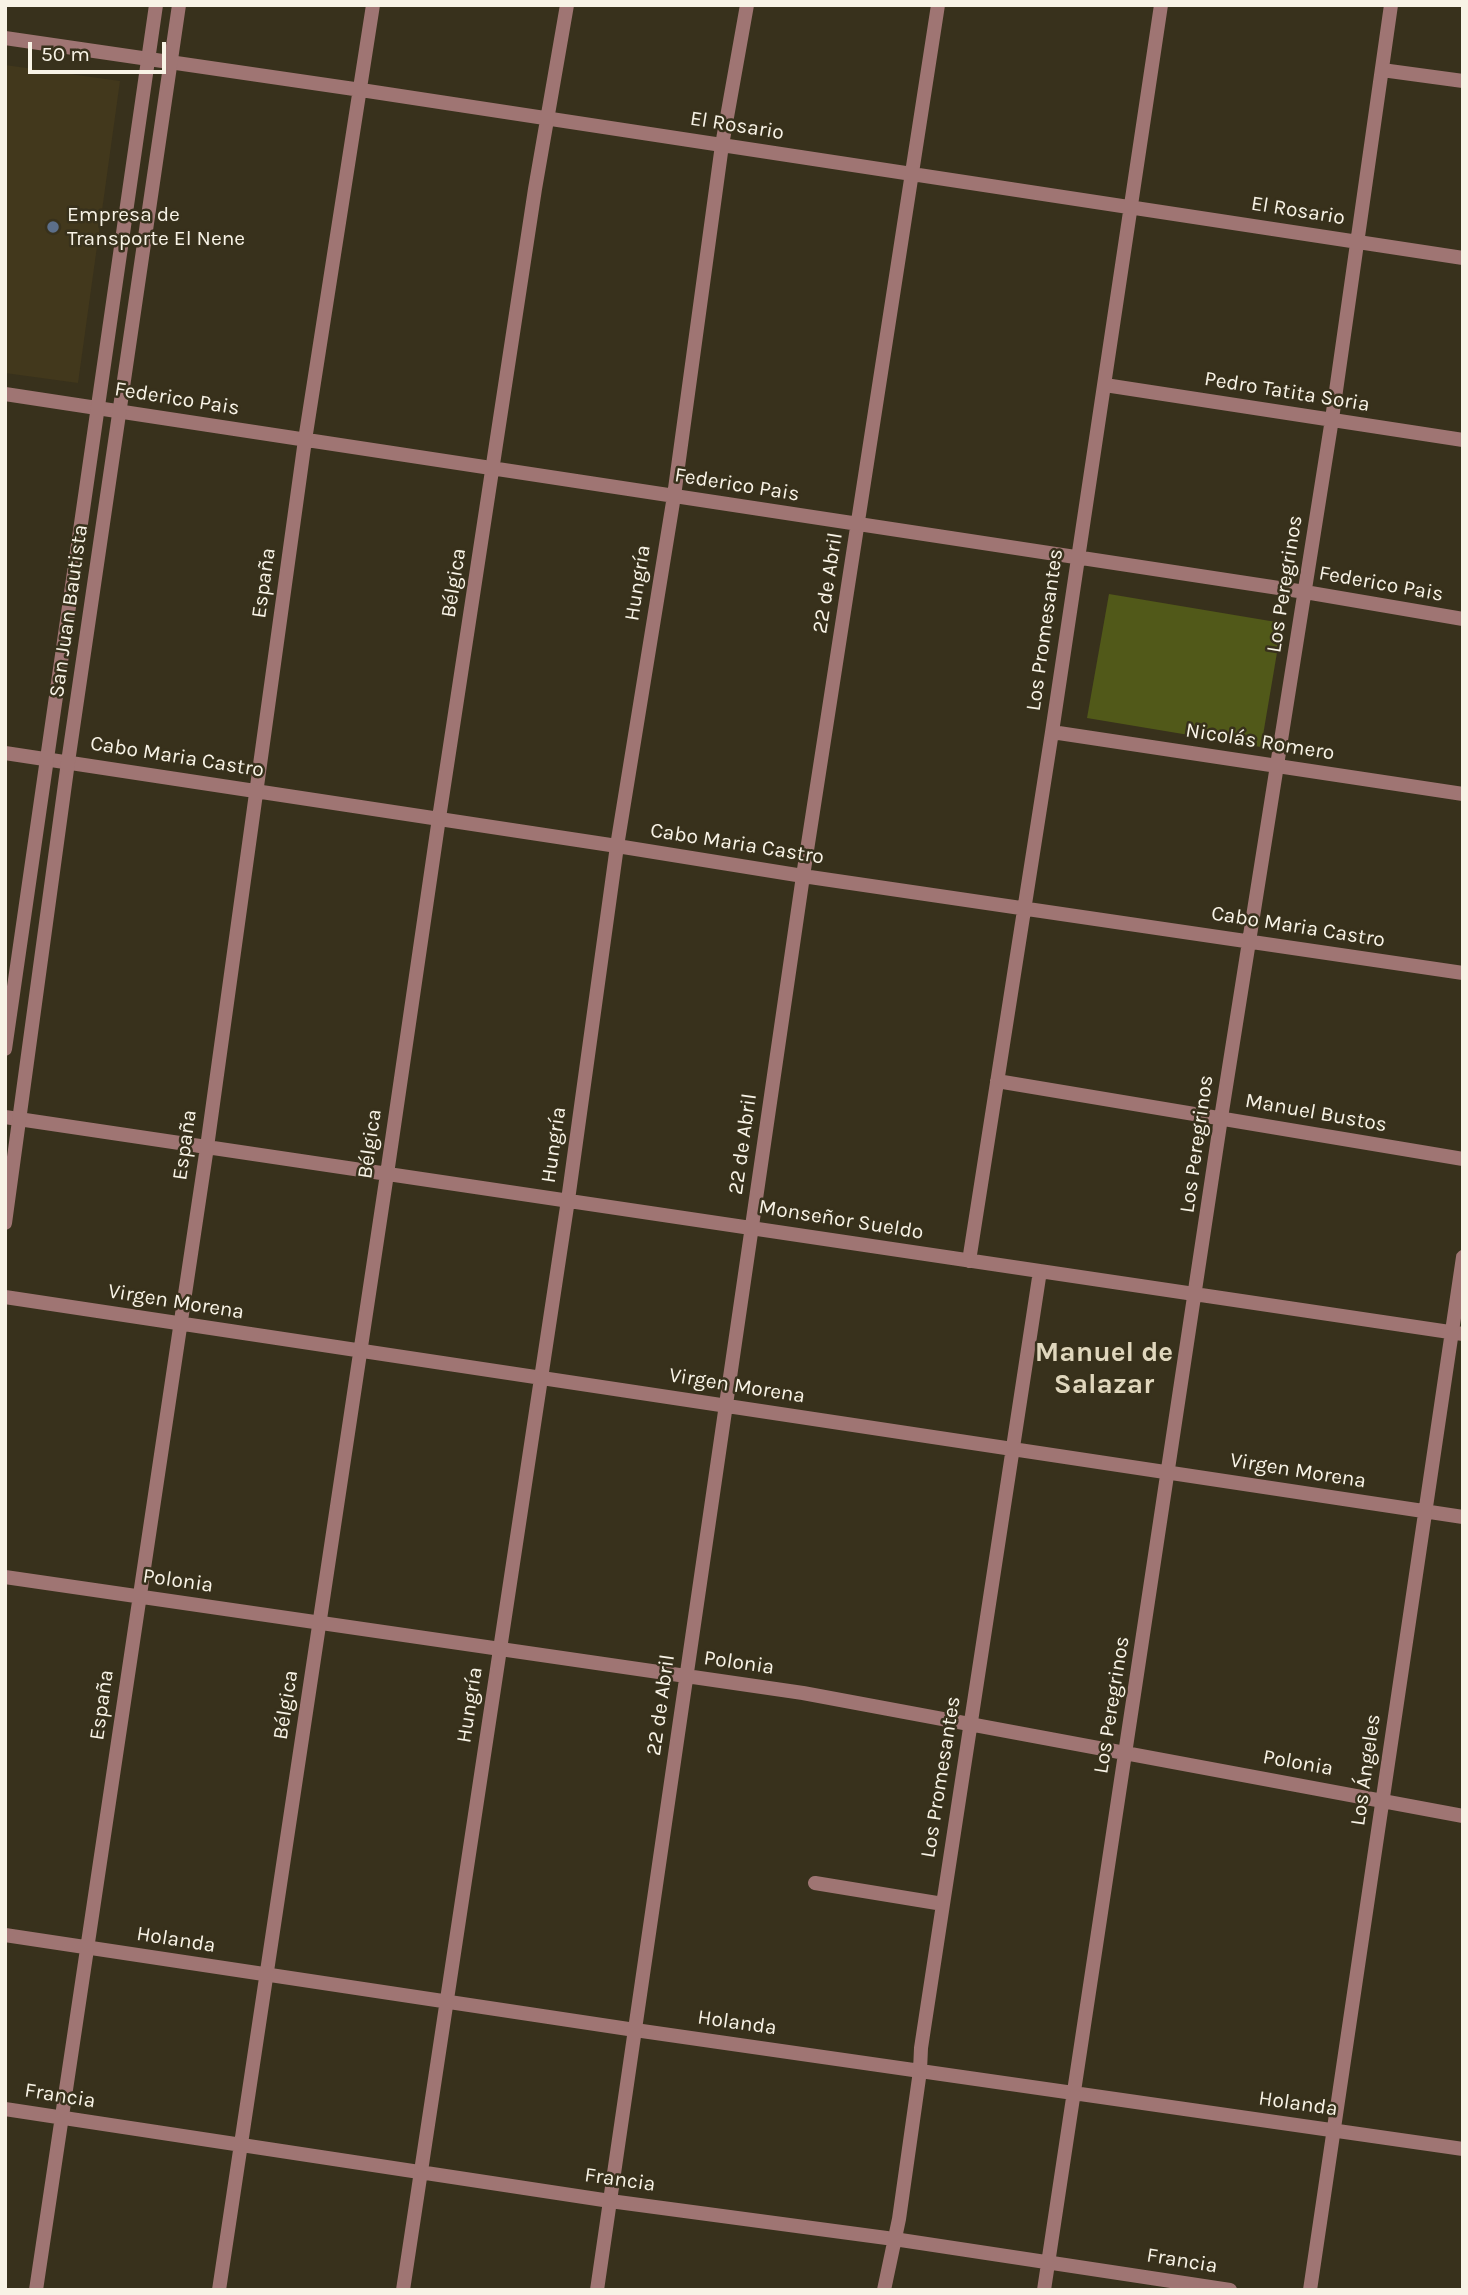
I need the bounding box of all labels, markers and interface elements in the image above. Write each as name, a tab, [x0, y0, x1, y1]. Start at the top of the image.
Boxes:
scale bar	[32, 28, 170, 72]
text: 50 m	[41, 42, 90, 66]
street label: El Rosario	[688, 106, 786, 146]
street label: El Rosario	[1249, 191, 1347, 231]
place label: Empresa de Transporte El Nene	[67, 202, 245, 252]
marker: Empresa de Transporte El Nene	[45, 219, 61, 235]
street label: Pedro Tatita Soria	[1202, 366, 1372, 418]
street label: Federico Pais	[113, 377, 241, 421]
street label: Federico Pais	[673, 463, 801, 507]
street label: Los Peregrinos	[1262, 513, 1308, 655]
street label: San Juan Bautista	[44, 523, 94, 699]
street label: 22 de Abril	[808, 531, 848, 635]
street label: Hungría	[620, 543, 656, 623]
street label: España	[247, 546, 281, 620]
street label: Bélgica	[436, 546, 472, 620]
street label: Los Promesantes	[1021, 547, 1069, 713]
street label: Federico Pais	[1317, 561, 1445, 607]
street label: Nicolás Romero	[1184, 718, 1336, 766]
street label: Cabo Maria Castro	[88, 731, 266, 783]
street label: Cabo Maria Castro	[648, 818, 826, 870]
street label: Cabo Maria Castro	[1209, 901, 1387, 953]
street label: Los Peregrinos	[1175, 1073, 1219, 1215]
street label: Manuel Bustos	[1243, 1088, 1389, 1138]
street label: 22 de Abril	[723, 1092, 763, 1196]
street label: Hungría	[536, 1105, 572, 1185]
street label: Bélgica	[353, 1107, 387, 1181]
street label: España	[168, 1108, 202, 1182]
street label: Monseñor Sueldo	[757, 1195, 925, 1245]
street label: Virgen Morena	[106, 1279, 246, 1325]
district label: Manuel de Salazar	[1035, 1336, 1173, 1402]
street label: Virgen Morena	[667, 1363, 807, 1409]
street label: Virgen Morena	[1228, 1448, 1368, 1494]
street label: Polonia	[141, 1564, 215, 1598]
street label: Los Peregrinos	[1089, 1634, 1135, 1776]
street label: Polonia	[702, 1646, 776, 1680]
street label: 22 de Abril	[641, 1653, 681, 1757]
street label: Hungría	[452, 1665, 488, 1745]
street label: España	[85, 1668, 119, 1742]
street label: Bélgica	[268, 1668, 304, 1742]
street label: Los Promesantes	[916, 1694, 966, 1860]
street label: Los Ángeles	[1346, 1713, 1386, 1827]
street label: Polonia	[1261, 1744, 1335, 1782]
street label: Holanda	[135, 1921, 217, 1959]
street label: Holanda	[696, 2005, 778, 2041]
street label: Francia	[23, 2078, 97, 2114]
street label: Holanda	[1257, 2086, 1339, 2122]
street label: Francia	[583, 2163, 657, 2197]
street label: Francia	[1145, 2243, 1219, 2279]

